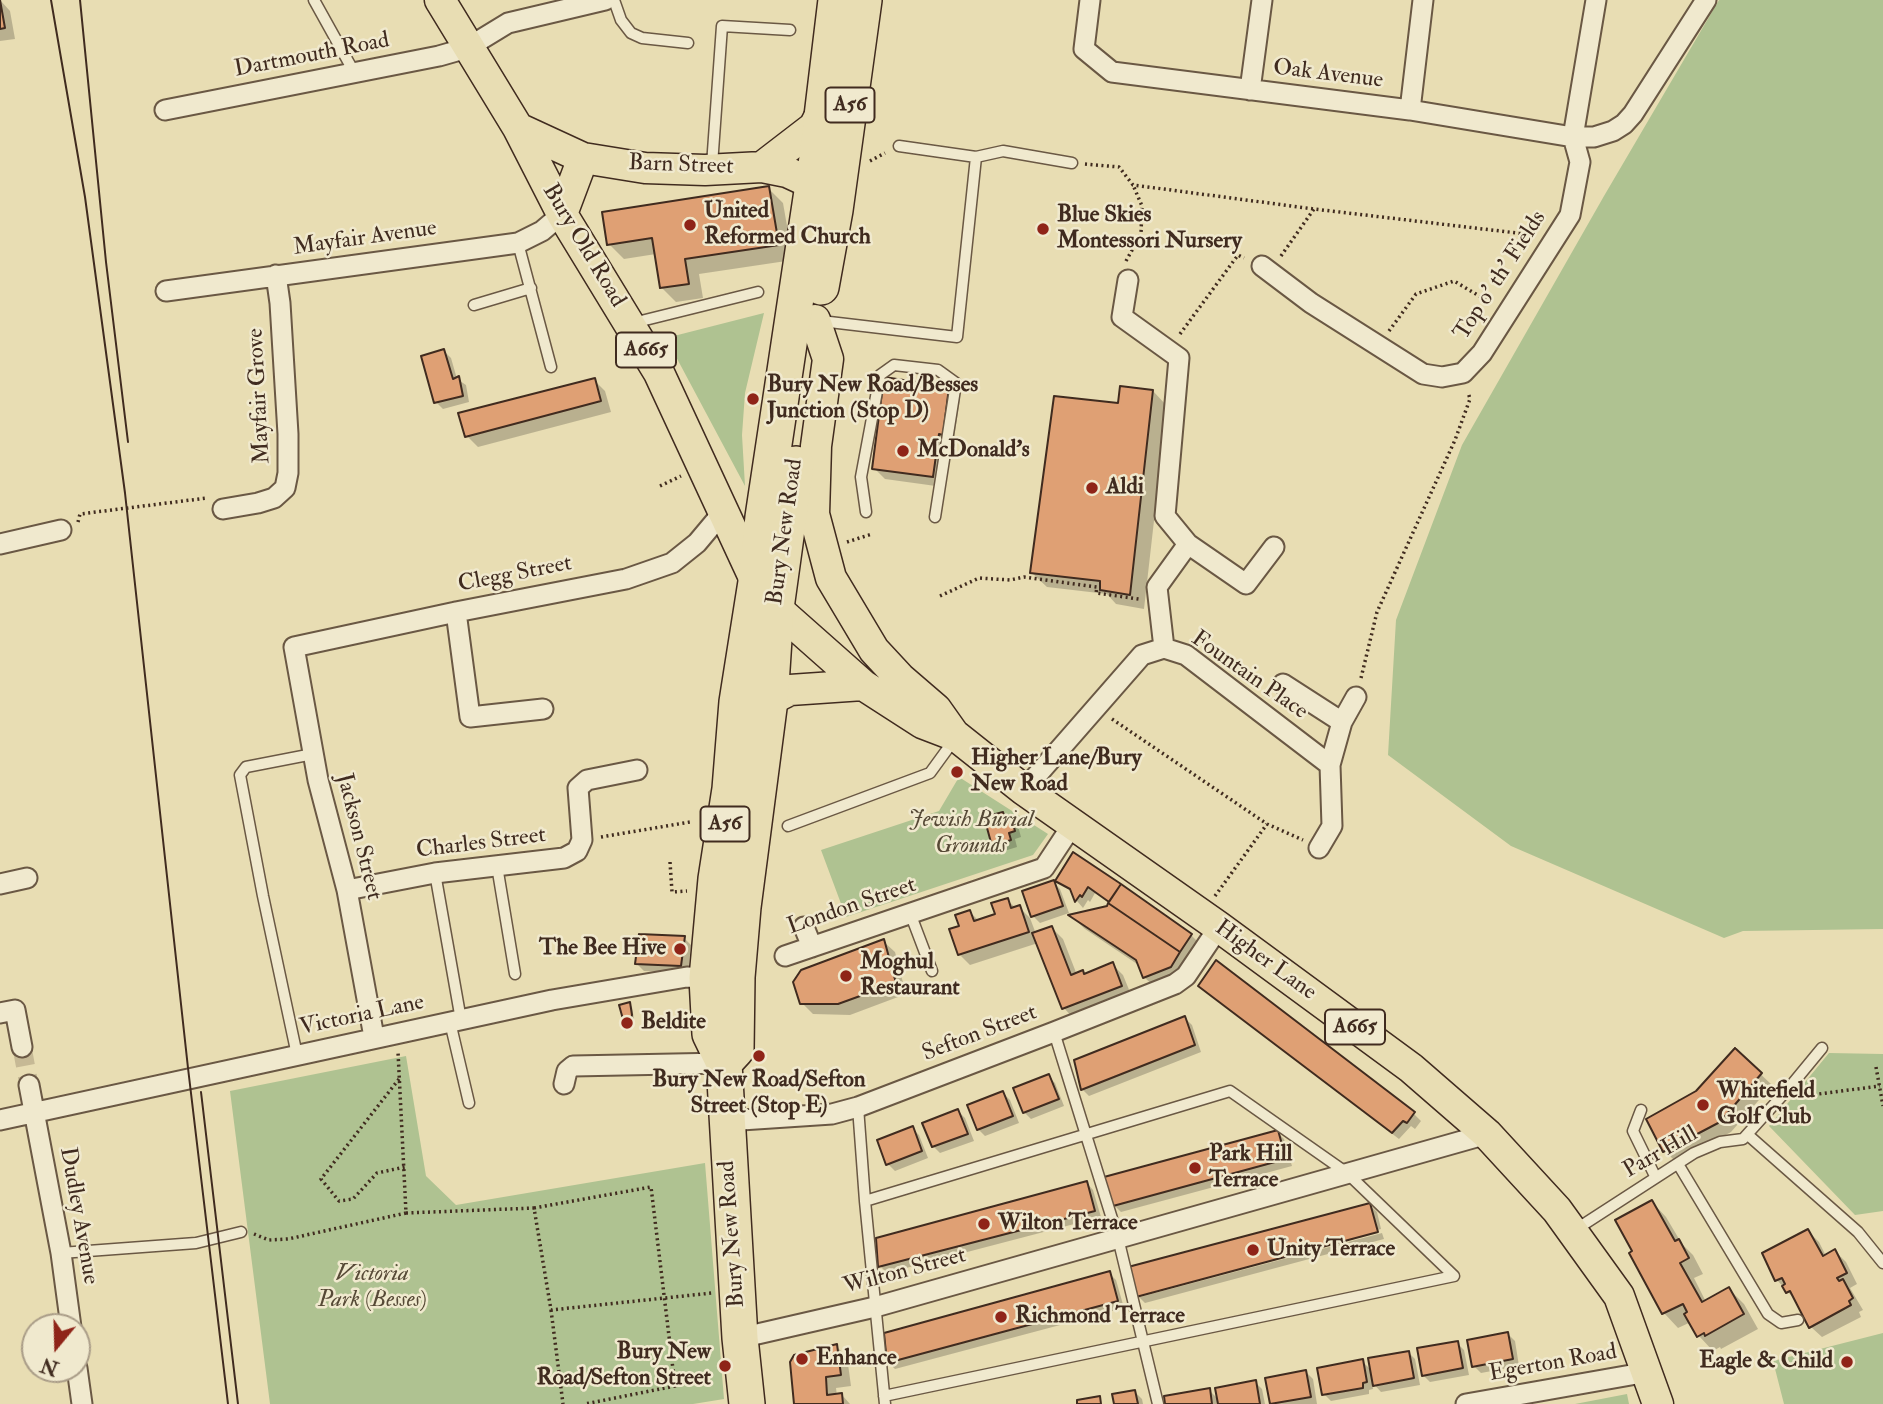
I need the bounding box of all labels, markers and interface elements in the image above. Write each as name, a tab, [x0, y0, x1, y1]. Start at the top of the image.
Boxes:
street label: Dartmouth Road	[232, 27, 392, 85]
street label: Oak Avenue	[1271, 55, 1385, 95]
road number: A56	[826, 88, 874, 122]
street label: Barn Street	[628, 150, 734, 182]
street label: Bury Old Road	[535, 179, 631, 313]
place label: United Reformed Church	[704, 198, 871, 252]
place label: Blue Skies Montessori Nursery	[1057, 202, 1242, 256]
street label: Top o' th' Fields	[1449, 206, 1553, 346]
street label: Mayfair Avenue	[292, 215, 438, 263]
marker: United Reformed Church	[682, 217, 698, 233]
marker: Blue Skies Montessori Nursery	[1035, 221, 1051, 237]
street label: Mayfair Grove	[243, 327, 277, 465]
road number: A665	[616, 332, 676, 368]
place label: Bury New Road/Besses Junction (Stop D)	[767, 372, 978, 426]
marker: Bury New Road/Besses Junction (Stop D)	[745, 391, 761, 407]
place label: McDonald's	[917, 437, 1030, 465]
marker: McDonald's	[895, 443, 911, 459]
street label: Bury New Road	[762, 457, 810, 607]
place label: Aldi	[1106, 474, 1144, 502]
marker: Aldi	[1084, 480, 1100, 496]
street label: Clegg Street	[456, 550, 574, 600]
street label: Fountain Place	[1185, 626, 1313, 726]
place label: Higher Lane/Bury New Road	[971, 745, 1142, 799]
marker: Higher Lane/Bury New Road	[949, 764, 965, 780]
street label: Jackson Street	[329, 771, 387, 903]
road number: A56	[700, 806, 750, 842]
park label: Jewish Burial Grounds	[909, 807, 1033, 861]
street label: Charles Street	[415, 822, 547, 866]
street label: London Street	[784, 872, 920, 942]
street label: Higher Lane	[1209, 915, 1321, 1007]
place label: The Bee Hive	[539, 935, 666, 963]
marker: The Bee Hive	[672, 941, 688, 957]
place label: Moghul Restaurant	[860, 949, 960, 1003]
marker: Moghul Restaurant	[838, 968, 854, 984]
street label: Victoria Lane	[297, 989, 427, 1043]
street label: Sefton Street	[919, 1000, 1041, 1068]
place label: Beldite	[641, 1009, 706, 1037]
road number: A665	[1325, 1010, 1385, 1044]
marker: Beldite	[619, 1015, 635, 1031]
marker: Bury New Road/Sefton Street (Stop E)	[751, 1048, 767, 1064]
place label: Bury New Road/Sefton Street (Stop E)	[652, 1067, 866, 1121]
place label: Whitefield Golf Club	[1717, 1078, 1815, 1132]
marker: Whitefield Golf Club	[1695, 1097, 1711, 1113]
street label: Parr Hill	[1619, 1121, 1703, 1185]
place label: Park Hill Terrace	[1209, 1141, 1292, 1195]
street label: Dudley Avenue	[52, 1145, 104, 1287]
street label: Bury New Road	[714, 1160, 752, 1308]
marker: Park Hill Terrace	[1187, 1160, 1203, 1176]
place label: Wilton Terrace	[998, 1210, 1138, 1238]
marker: Wilton Terrace	[976, 1216, 992, 1232]
place label: Unity Terrace	[1267, 1236, 1395, 1264]
street label: Wilton Street	[841, 1242, 969, 1302]
marker: Unity Terrace	[1245, 1242, 1261, 1258]
park label: Victoria Park (Besses)	[318, 1261, 426, 1315]
place label: Richmond Terrace	[1015, 1303, 1185, 1331]
marker: Richmond Terrace	[993, 1309, 1009, 1325]
north arrow	[21, 1313, 91, 1383]
place label: Bury New Road/Sefton Street	[537, 1339, 711, 1393]
street label: Egerton Road	[1487, 1339, 1619, 1389]
place label: Enhance	[816, 1345, 897, 1373]
place label: Eagle & Child	[1699, 1348, 1833, 1376]
marker: Enhance	[794, 1351, 810, 1367]
text: N	[38, 1352, 62, 1380]
marker: Eagle & Child	[1839, 1354, 1855, 1370]
marker: Bury New Road/Sefton Street	[717, 1358, 733, 1374]

